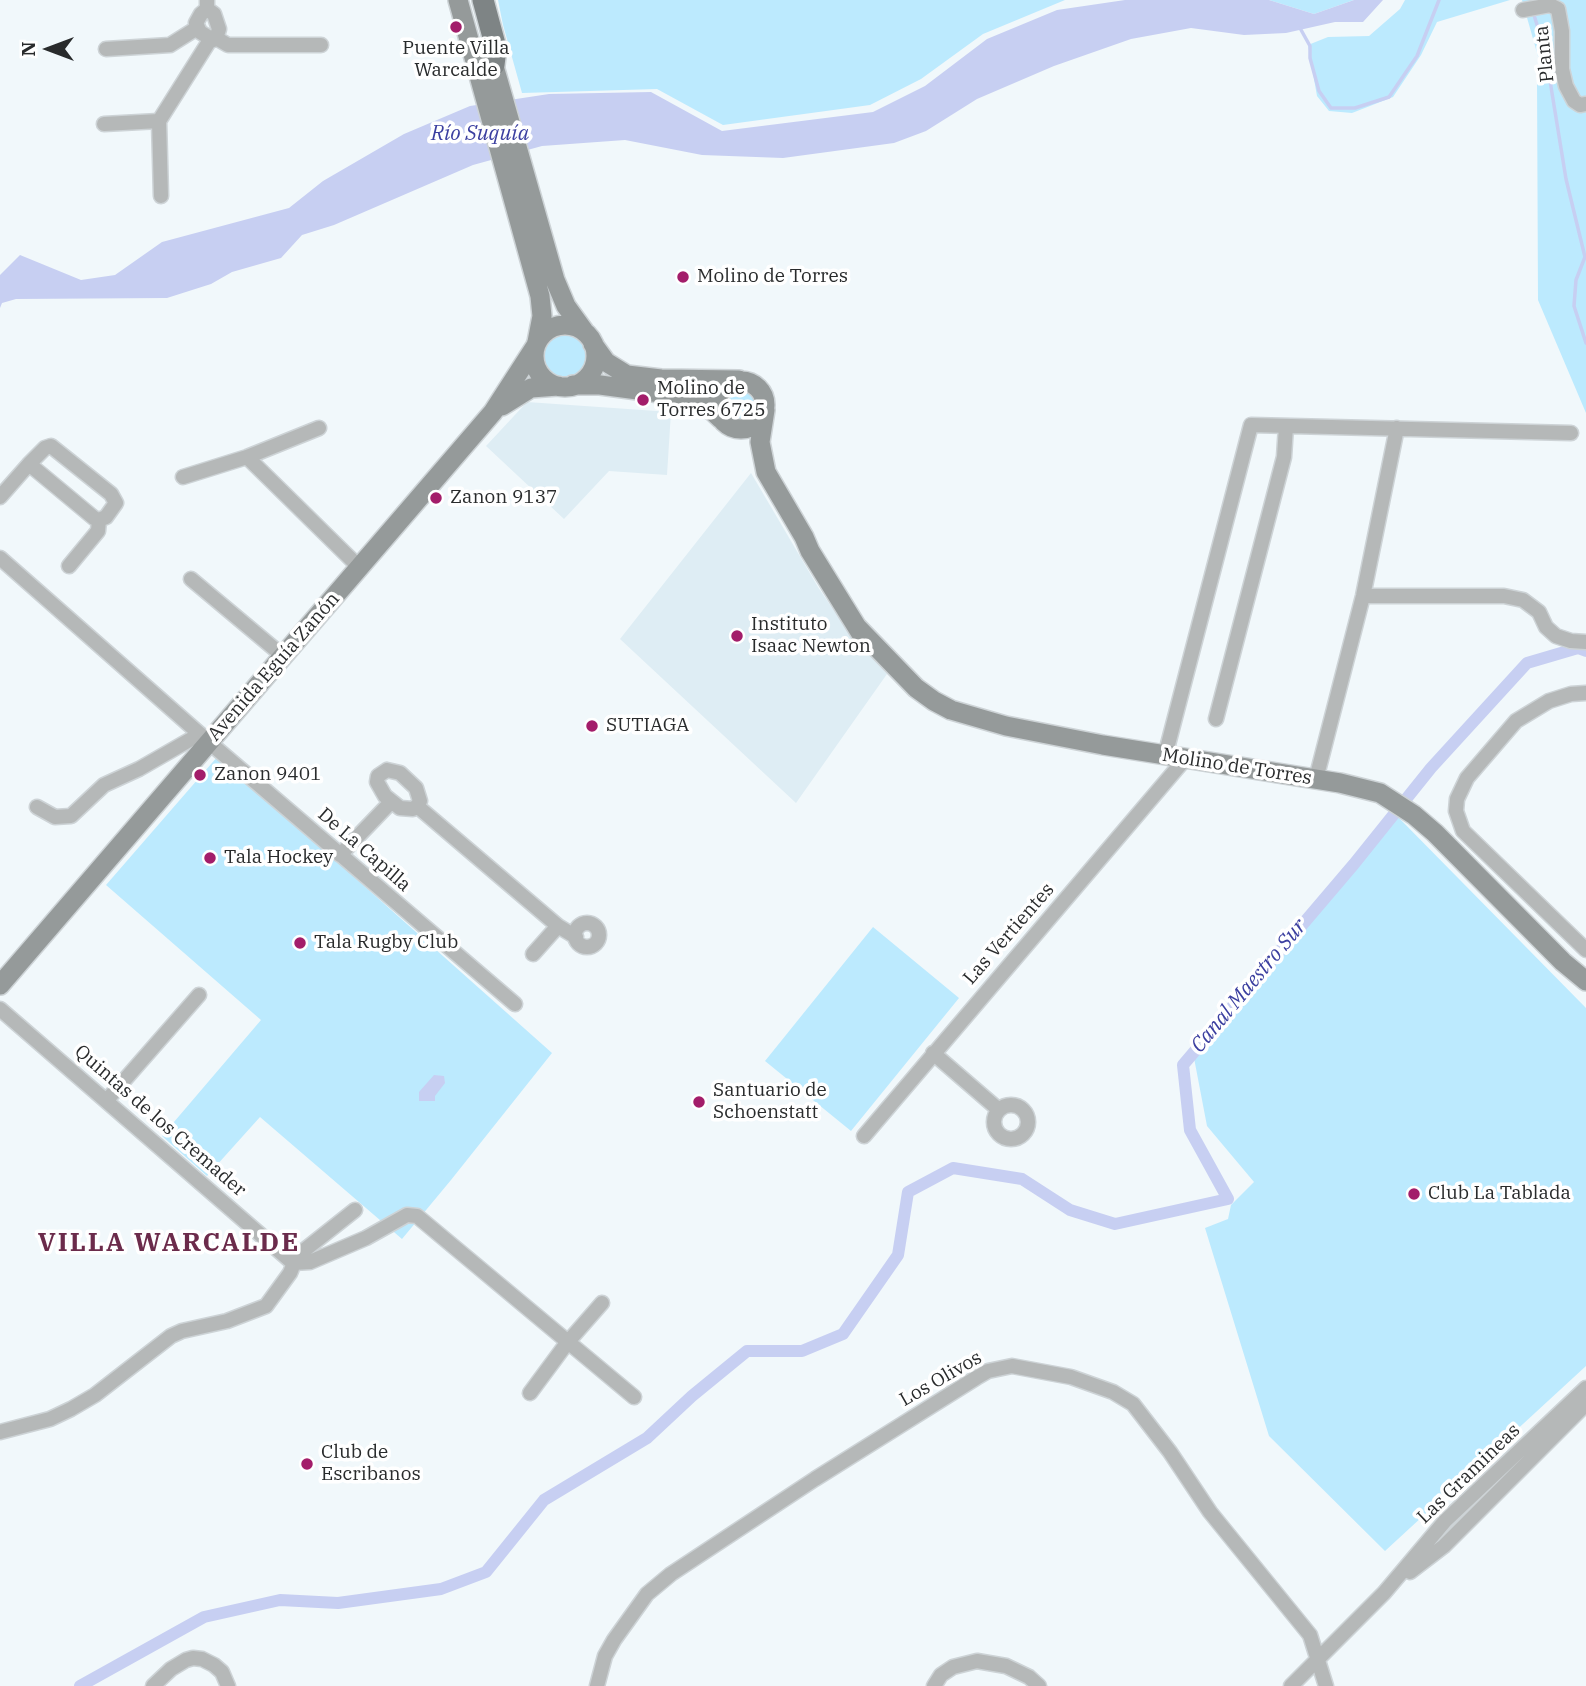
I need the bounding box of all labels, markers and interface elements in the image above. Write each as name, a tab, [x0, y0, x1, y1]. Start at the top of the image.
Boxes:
north arrow	[14, 14, 84, 84]
marker: Puente Villa Warcalde	[448, 19, 464, 35]
street label: Planta	[1531, 24, 1559, 84]
place label: Puente Villa Warcalde	[402, 38, 510, 82]
text: N	[16, 41, 40, 57]
water label: Río Suquía	[431, 121, 529, 147]
place label: Molino de Torres	[697, 266, 848, 288]
marker: Molino de Torres	[675, 269, 691, 285]
place label: Molino de Torres 6725	[657, 378, 766, 422]
marker: Molino de Torres 6725	[635, 392, 651, 408]
place label: Zanon 9137	[450, 487, 557, 509]
marker: Zanon 9137	[428, 490, 444, 506]
street label: Avenida Eguía Zanón	[203, 588, 345, 746]
place label: Instituto Isaac Newton	[751, 614, 871, 658]
marker: Instituto Isaac Newton	[729, 628, 745, 644]
place label: SUTIAGA	[606, 715, 689, 737]
marker: SUTIAGA	[584, 718, 600, 734]
street label: Molino de Torres	[1161, 744, 1313, 790]
place label: Zanon 9401	[214, 764, 321, 786]
marker: Zanon 9401	[192, 767, 208, 783]
street label: De La Capilla	[313, 803, 415, 897]
place label: Tala Hockey	[224, 847, 333, 869]
marker: Tala Hockey	[202, 850, 218, 866]
street label: Las Vertientes	[959, 879, 1059, 989]
water label: Canal Maestro Sur	[1186, 914, 1312, 1058]
place label: Tala Rugby Club	[314, 932, 458, 954]
marker: Tala Rugby Club	[292, 935, 308, 951]
street label: Quintas de los Cremader	[70, 1040, 250, 1202]
place label: Santuario de Schoenstatt	[713, 1080, 827, 1124]
marker: Santuario de Schoenstatt	[691, 1094, 707, 1110]
place label: Club La Tablada	[1428, 1183, 1571, 1205]
marker: Club La Tablada	[1406, 1186, 1422, 1202]
district label: VILLA WARCALDE	[39, 1227, 299, 1259]
street label: Los Olivos	[896, 1346, 986, 1412]
street label: Las Gramineas	[1413, 1419, 1525, 1529]
place label: Club de Escribanos	[321, 1442, 421, 1486]
marker: Club de Escribanos	[299, 1456, 315, 1472]

